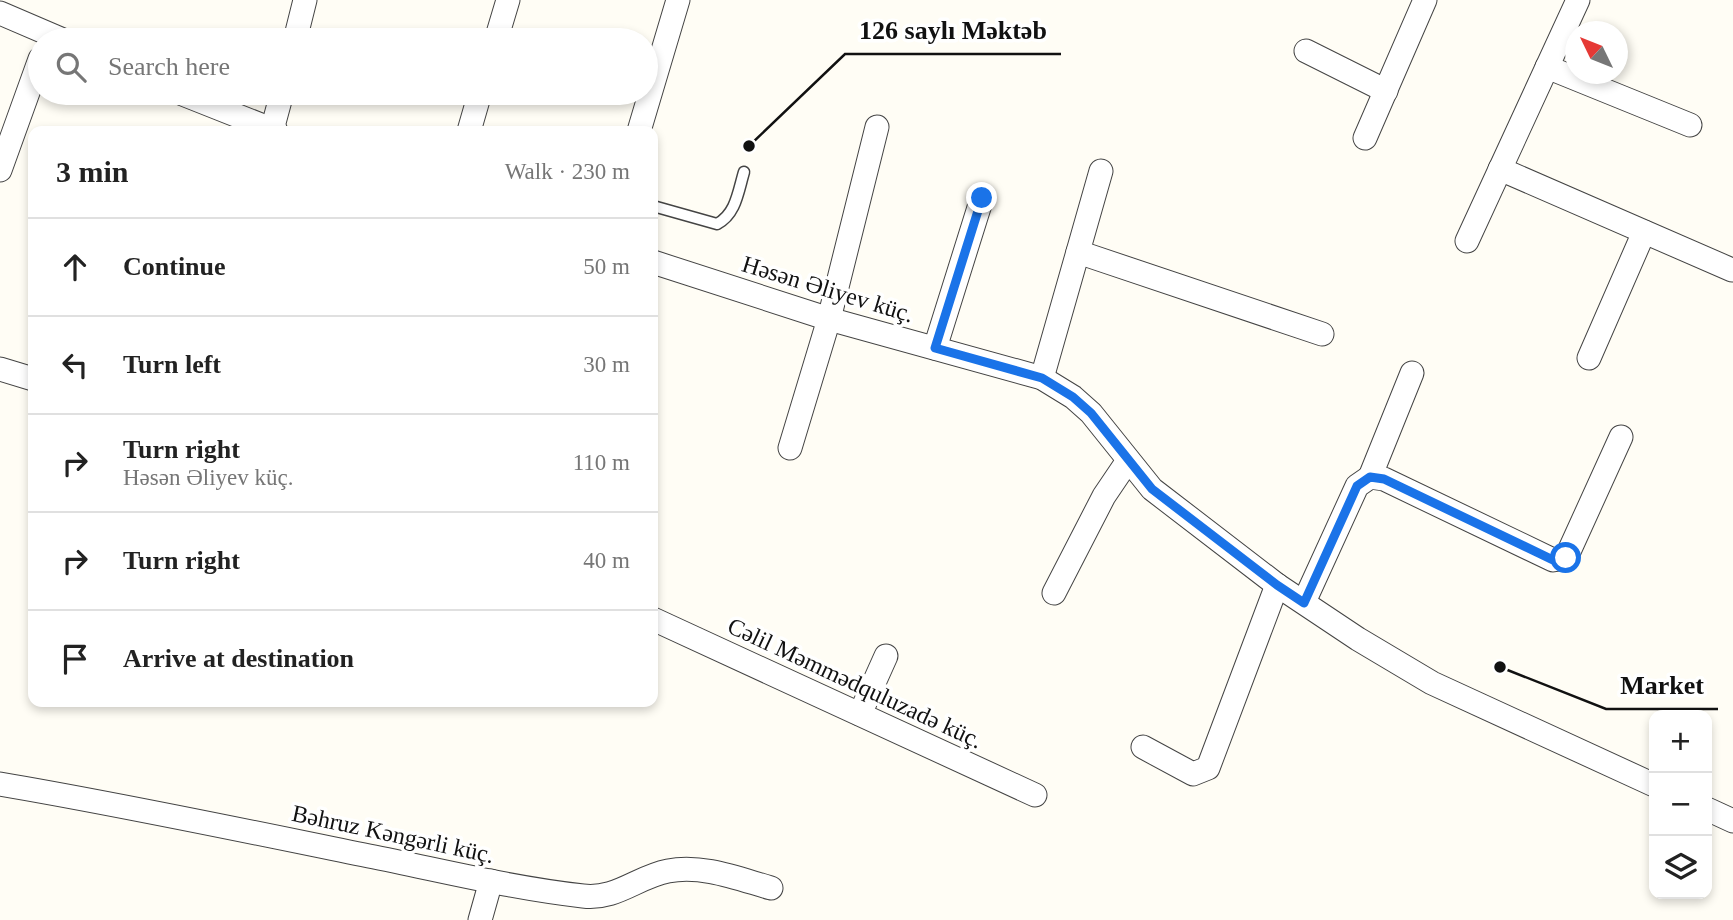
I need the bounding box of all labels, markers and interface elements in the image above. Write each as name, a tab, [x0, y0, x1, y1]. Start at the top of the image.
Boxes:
callout: 126 saylı Məktəb	[845, 7, 1061, 54]
text: 126 saylı Məktəb	[859, 16, 1047, 45]
north arrow	[1565, 21, 1628, 84]
search box	[28, 28, 658, 105]
icon: search	[52, 48, 90, 86]
text: Search here	[108, 52, 230, 81]
text: 3 min	[56, 155, 129, 188]
text: Walk · 230 m	[505, 159, 630, 184]
route end	[966, 182, 997, 213]
icon: ahead	[56, 248, 94, 286]
street label: Həsən Əliyev küç.	[739, 251, 917, 327]
text: Continue	[123, 252, 226, 281]
text: 50 m	[583, 254, 630, 279]
icon: left	[56, 346, 94, 384]
text: Turn left	[123, 350, 221, 379]
text: 30 m	[583, 352, 630, 377]
text: Turn right	[123, 435, 240, 464]
icon: right	[56, 444, 94, 482]
text: 110 m	[573, 450, 630, 475]
text: Həsən Əliyev küç.	[123, 465, 294, 490]
icon: right	[56, 542, 94, 580]
route start	[1550, 542, 1581, 573]
text: Turn right	[123, 546, 240, 575]
text: 40 m	[583, 548, 630, 573]
street label: Cəlil Məmmədquluzadə küç.	[724, 612, 986, 754]
icon: arrive	[56, 640, 94, 678]
text: Arrive at destination	[123, 644, 354, 673]
callout: Market	[1606, 662, 1718, 709]
text: Market	[1620, 671, 1704, 700]
map controls	[1649, 710, 1712, 899]
button: +	[1649, 710, 1712, 773]
button: −	[1649, 773, 1712, 836]
street label: Bəhruz Kəngərli küç.	[290, 800, 496, 868]
button: layers	[1649, 836, 1712, 899]

